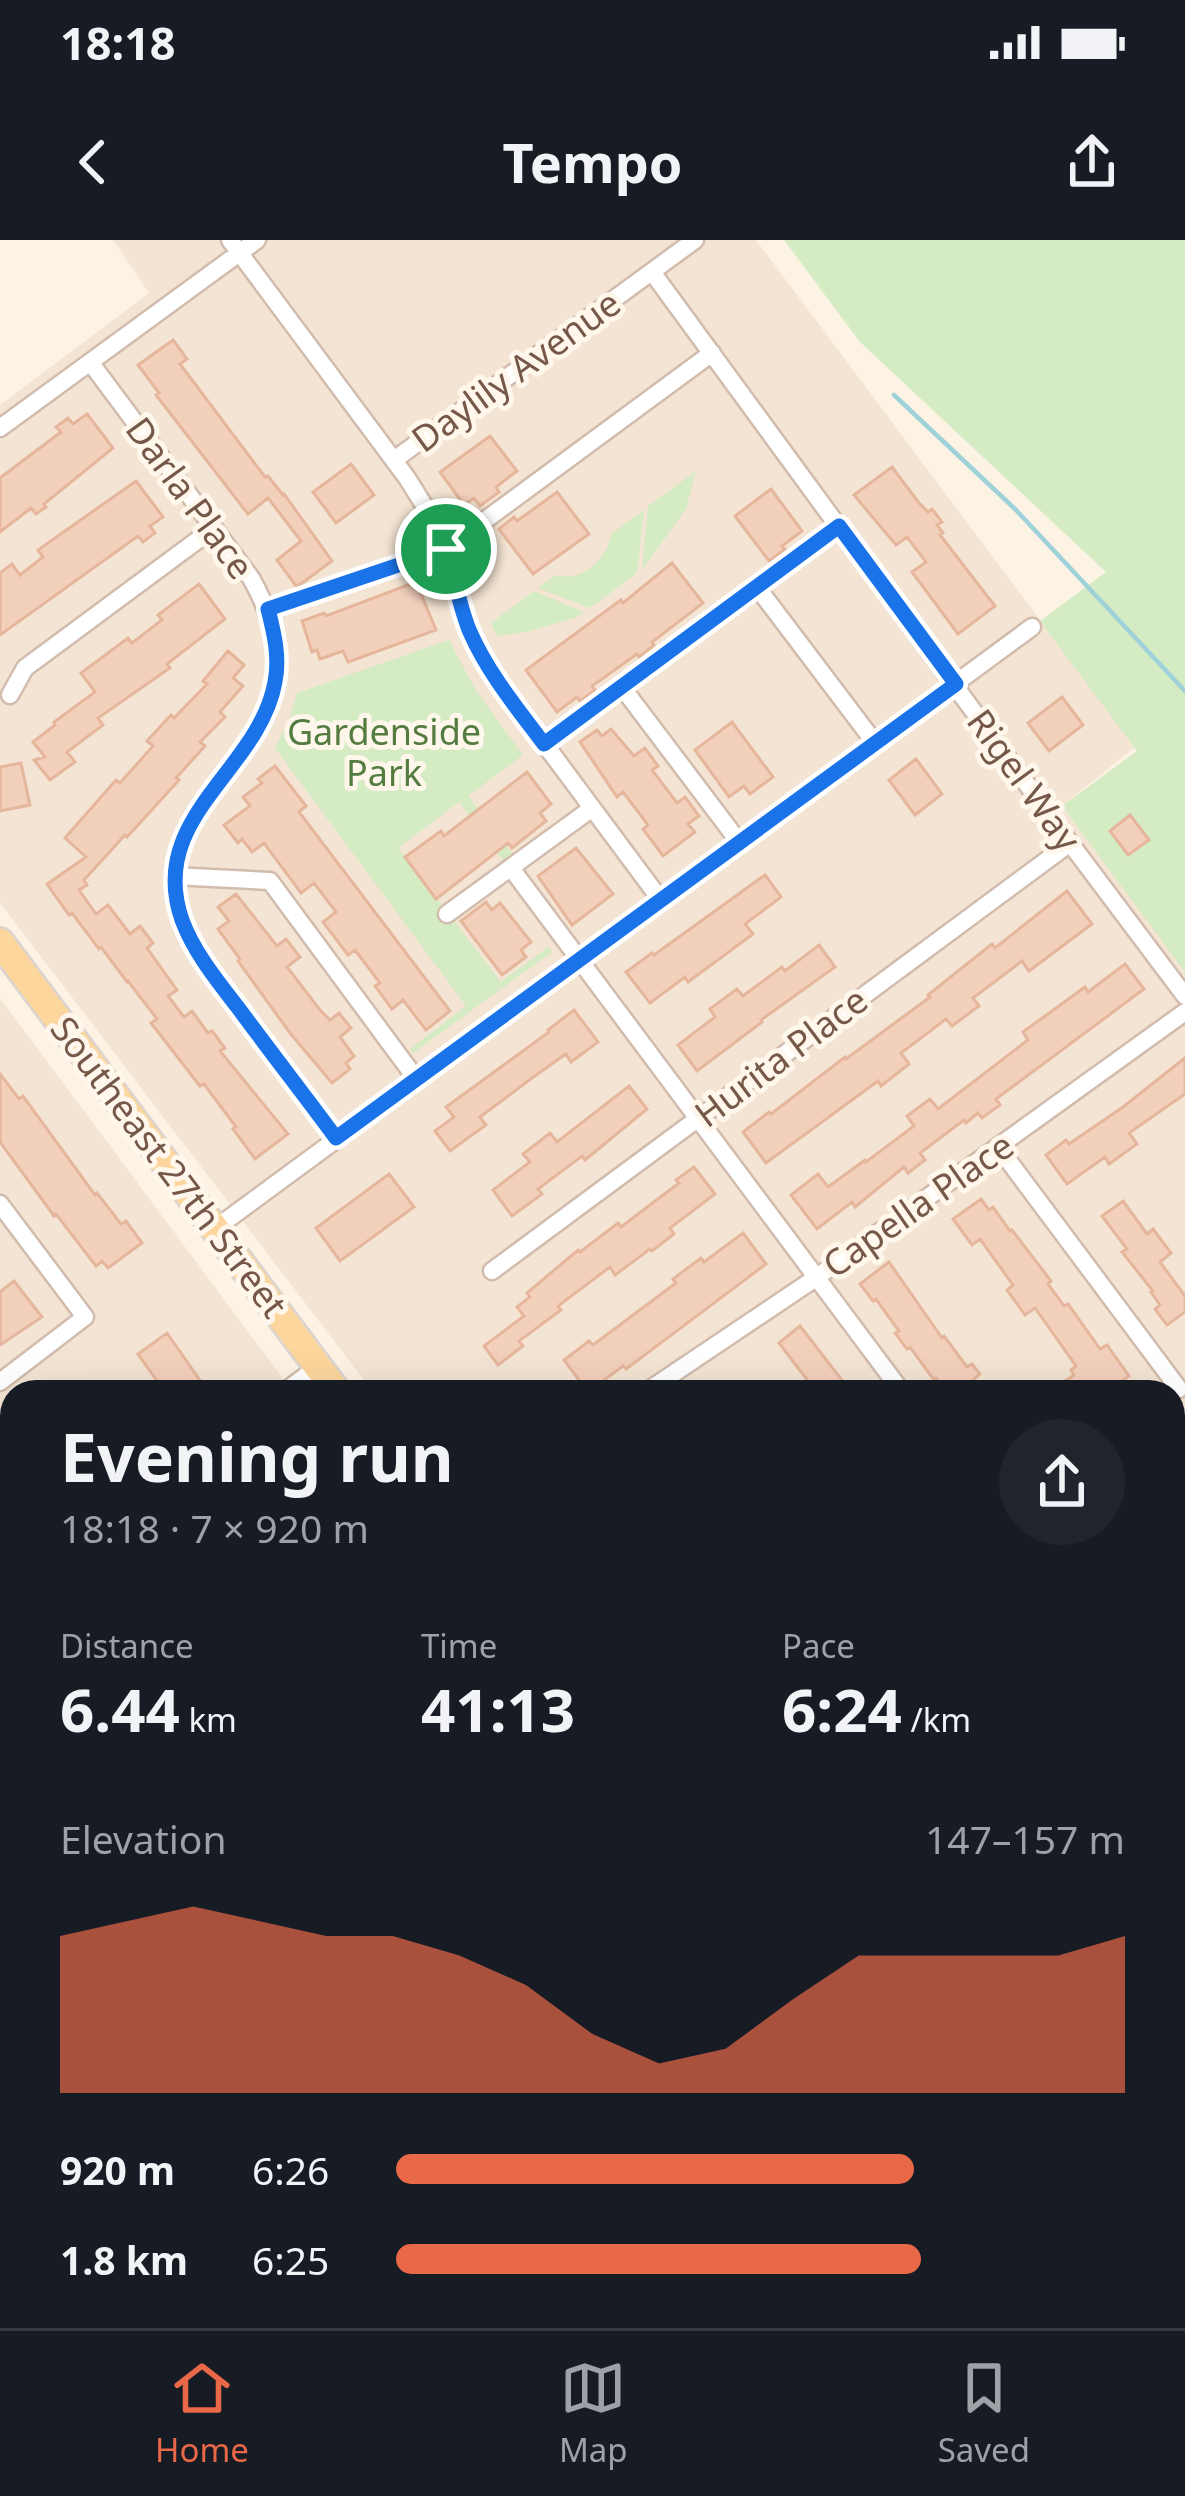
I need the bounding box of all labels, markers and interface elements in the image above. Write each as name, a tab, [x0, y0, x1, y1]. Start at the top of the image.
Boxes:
text: 18:18	[60, 12, 176, 73]
text: Tempo	[502, 125, 683, 199]
icon: back	[60, 129, 126, 195]
icon: share	[1059, 129, 1125, 195]
street label: Daylily Avenue	[401, 278, 630, 463]
street label: Darla Place	[115, 407, 266, 589]
pin	[395, 498, 497, 600]
icon: arrive	[413, 516, 479, 582]
street label: Rigel Way	[956, 699, 1093, 861]
park label: Gardenside Park	[287, 707, 481, 797]
street label: Hurita Place	[684, 976, 877, 1138]
street label: Southeast 27th Street	[40, 1006, 299, 1327]
street label: Capella Place	[813, 1121, 1023, 1288]
text: Evening run	[60, 1411, 454, 1501]
button: share	[999, 1419, 1125, 1545]
text: 18:18 · 7 × 920 m	[60, 1501, 369, 1554]
text: Distance	[60, 1623, 194, 1668]
text: Time	[421, 1623, 497, 1668]
text: Pace	[782, 1623, 855, 1668]
text: 6.44	[60, 1668, 180, 1750]
text: 41:13	[421, 1668, 575, 1750]
text: 6:24	[782, 1668, 902, 1750]
text: km	[180, 1697, 237, 1742]
text: /km	[902, 1697, 971, 1742]
text: Elevation	[60, 1812, 227, 1865]
text: 147–157 m	[925, 1812, 1125, 1865]
text: 920 m	[60, 2143, 175, 2196]
text: 6:26	[252, 2143, 329, 2196]
text: 1.8 km	[60, 2233, 188, 2286]
text: 6:25	[252, 2233, 329, 2286]
tab: Home	[155, 2355, 249, 2472]
tab: Map	[559, 2355, 628, 2472]
tab: Saved	[938, 2355, 1030, 2472]

